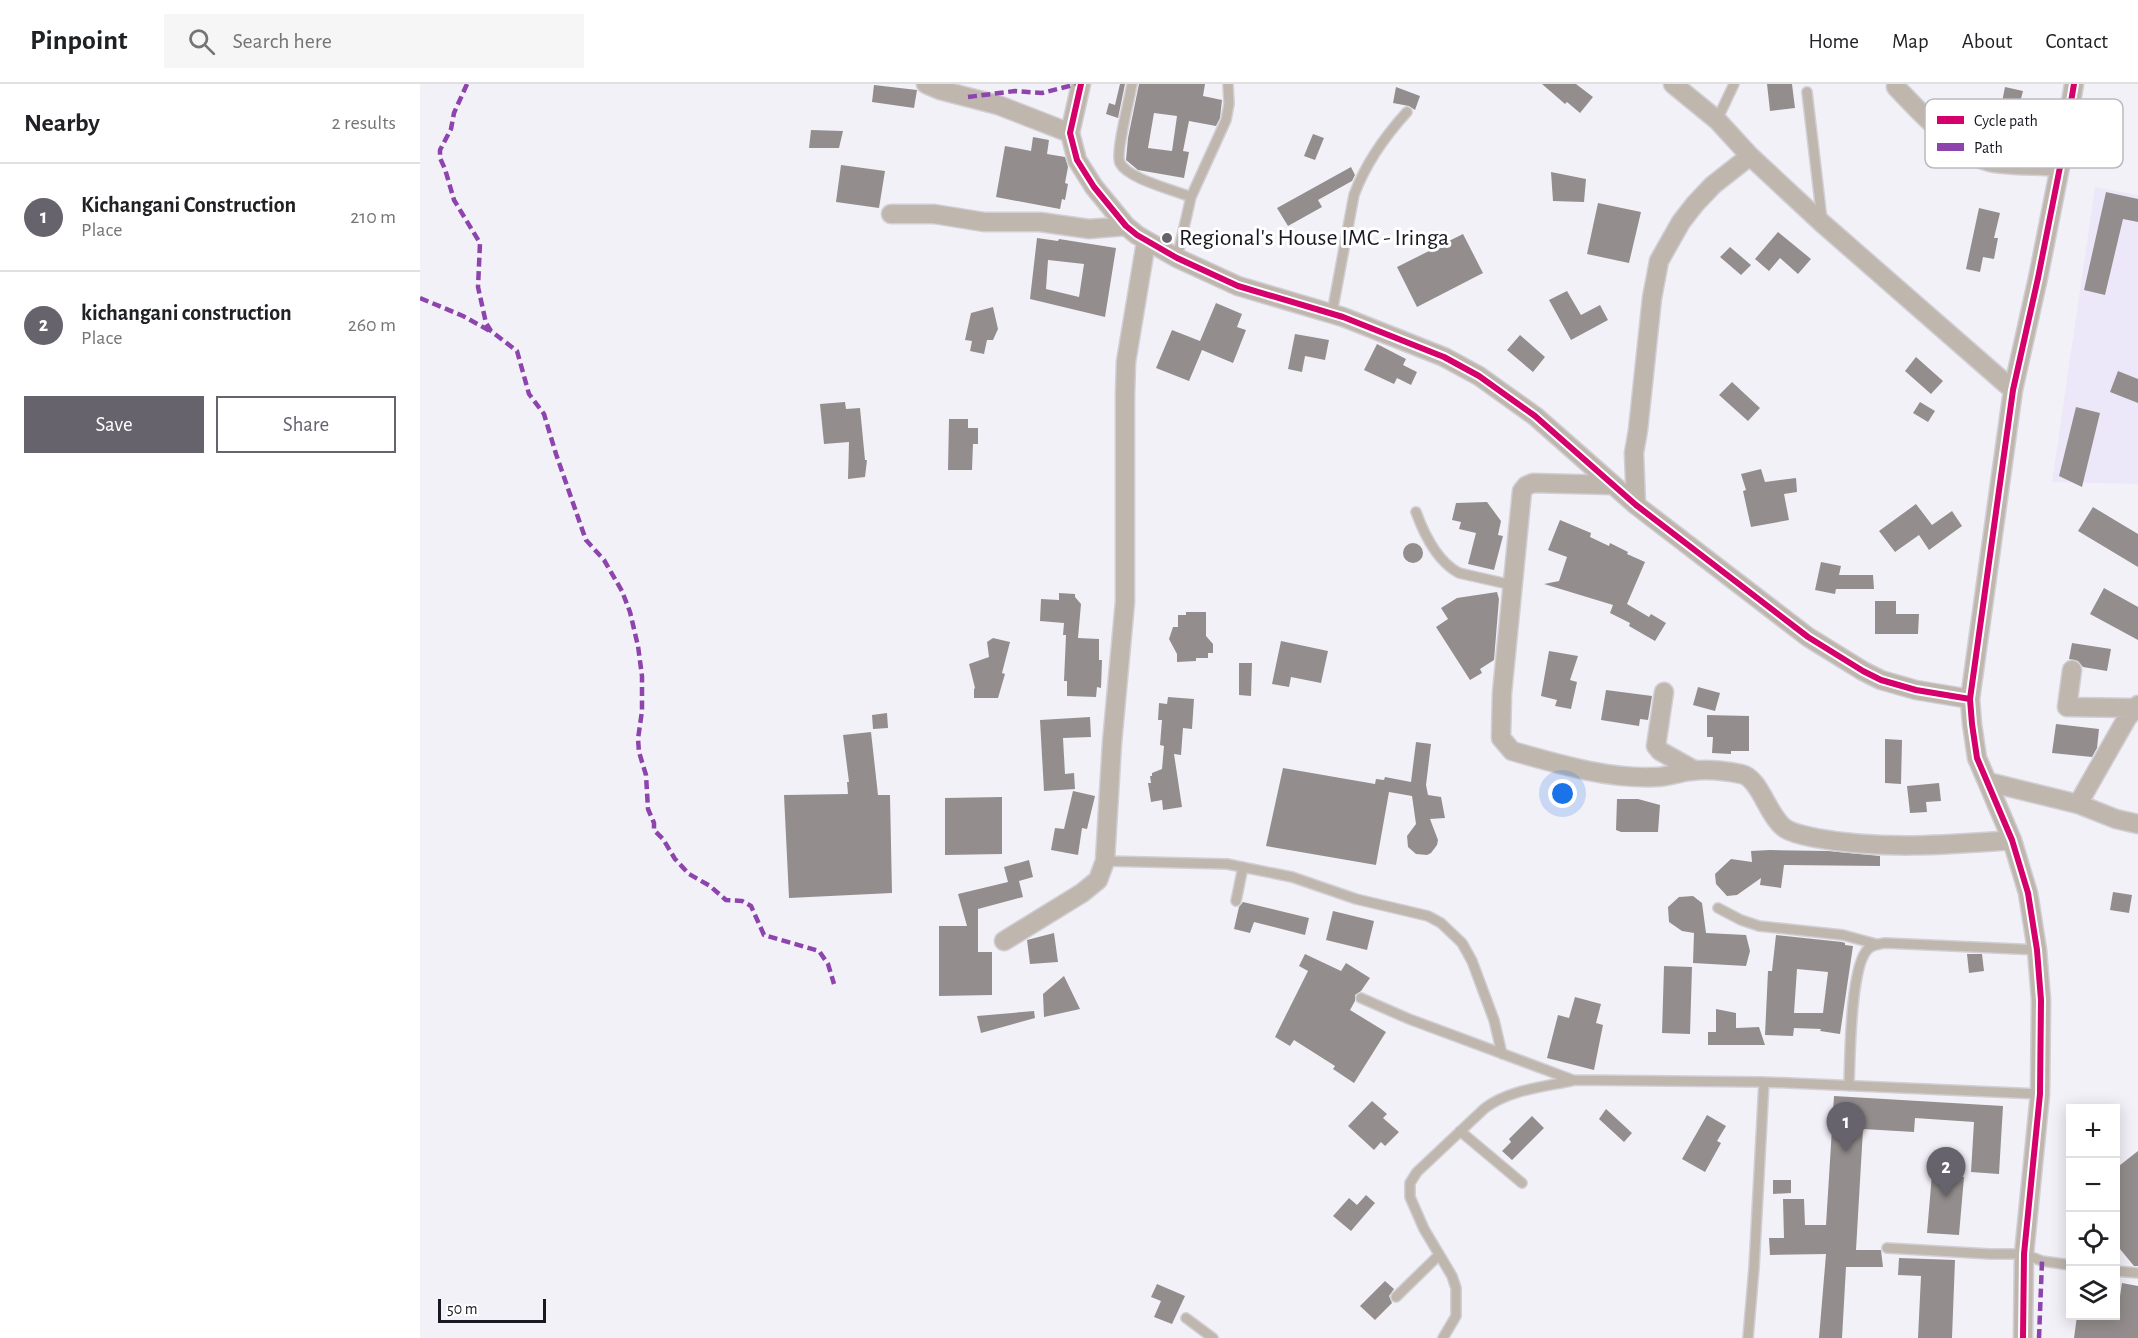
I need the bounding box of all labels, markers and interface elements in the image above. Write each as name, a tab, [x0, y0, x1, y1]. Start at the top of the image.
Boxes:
search box	[164, 14, 584, 68]
icon: search	[185, 25, 218, 58]
text: Pinpoint	[30, 27, 128, 55]
text: Search here	[233, 30, 332, 52]
text: Home	[1808, 31, 1859, 52]
text: Map	[1892, 31, 1929, 52]
text: About	[1962, 31, 2012, 52]
text: Contact	[2045, 31, 2108, 52]
legend	[1925, 99, 2123, 168]
text: Nearby	[24, 110, 100, 136]
text: 2 results	[332, 113, 396, 133]
text: Cycle path	[1974, 113, 2038, 130]
text: Path	[1974, 140, 2003, 156]
text: Kichangani Construction	[81, 194, 296, 216]
text: 1	[40, 207, 47, 227]
text: 210 m	[350, 207, 396, 227]
text: Place	[81, 220, 122, 240]
place label: Regional's House IMC - Iringa	[1179, 226, 1449, 250]
marker: Regional's House IMC - Iringa	[1160, 231, 1174, 245]
text: kichangani construction	[81, 302, 292, 324]
text: 2	[39, 315, 48, 335]
text: 260 m	[348, 315, 396, 335]
text: Place	[81, 328, 122, 348]
button: Save	[24, 396, 204, 453]
button: Share	[216, 396, 396, 453]
your location	[1548, 779, 1577, 808]
pin: 1	[1826, 1102, 1866, 1152]
map controls	[2066, 1104, 2120, 1320]
button: +	[2066, 1104, 2120, 1158]
pin: 2	[1926, 1148, 1966, 1197]
button: −	[2066, 1158, 2120, 1212]
button: locate	[2066, 1212, 2120, 1266]
button: layers	[2066, 1266, 2120, 1320]
scale bar	[438, 1296, 546, 1324]
text: 50 m	[447, 1301, 478, 1317]

